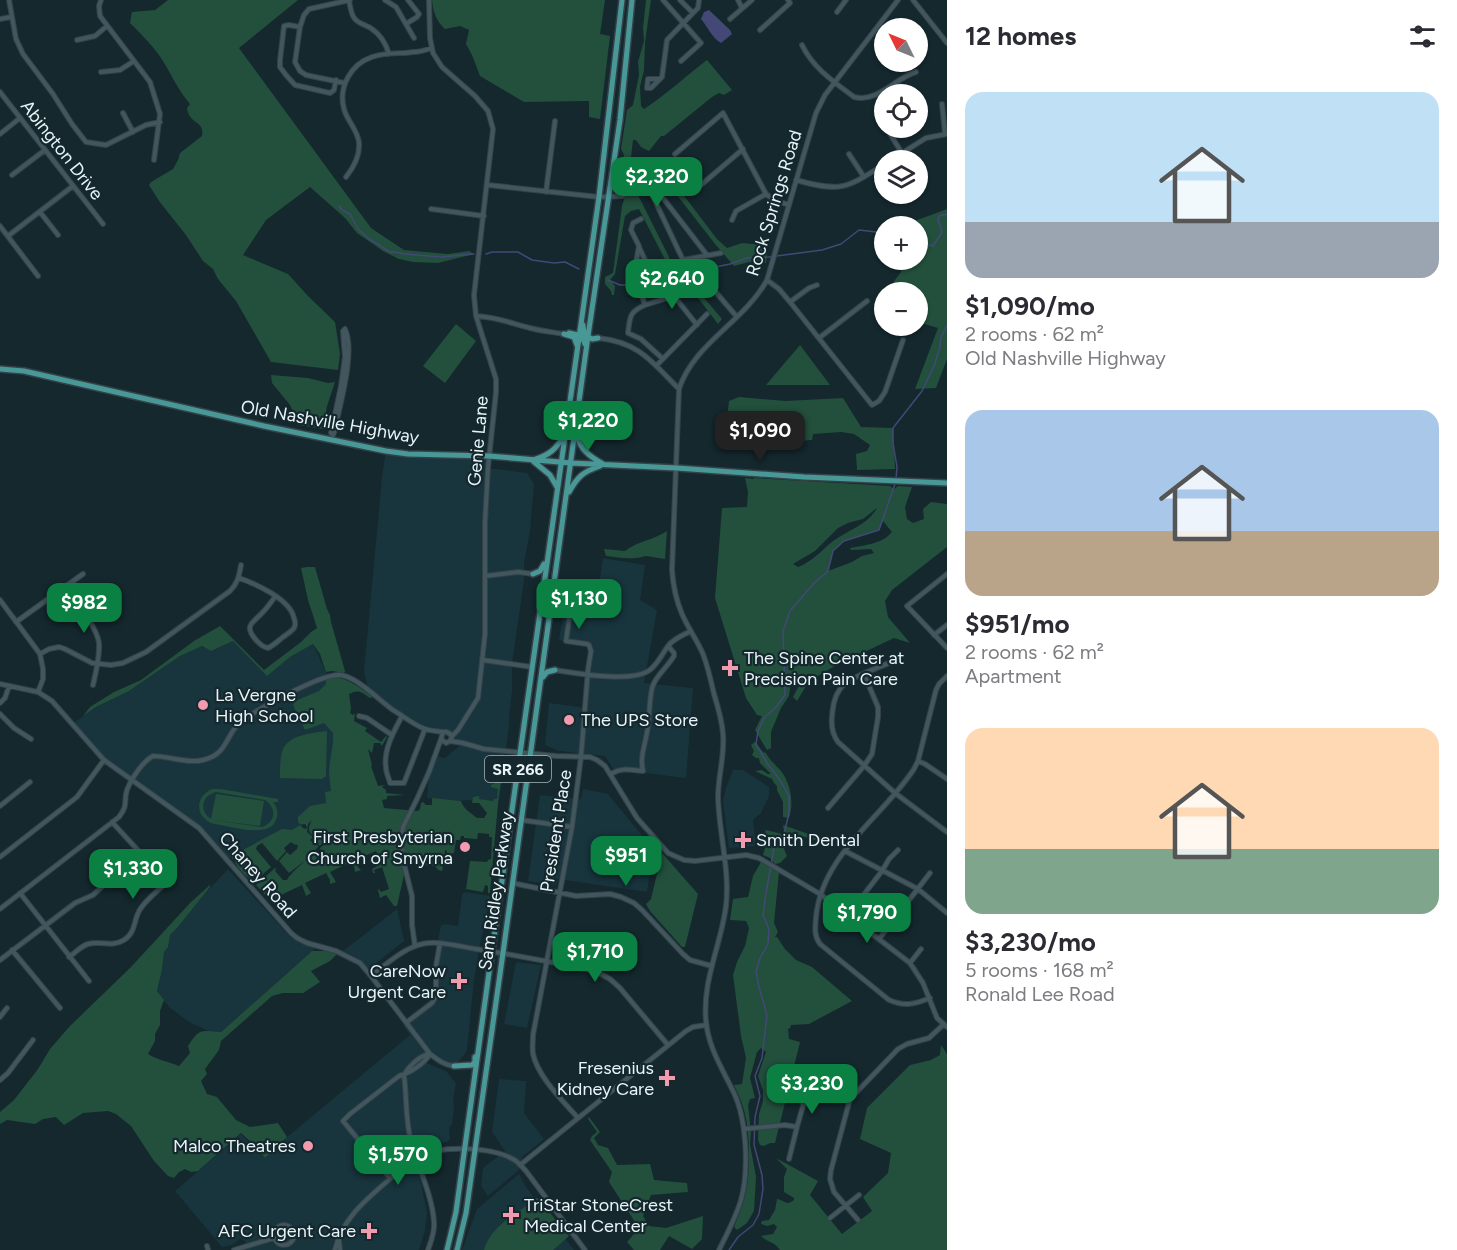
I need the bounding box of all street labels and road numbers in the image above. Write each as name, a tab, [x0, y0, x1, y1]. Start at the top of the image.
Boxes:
street label: Abington Drive	[16, 96, 108, 205]
street label: Rock Springs Road	[741, 127, 807, 279]
street label: Old Nashville Highway	[239, 395, 421, 449]
street label: Genie Lane	[463, 395, 493, 487]
road number: SR 266	[485, 756, 551, 782]
street label: President Place	[535, 768, 577, 894]
street label: Sam Ridley Parkway	[474, 810, 518, 972]
street label: Chaney Road	[215, 827, 301, 923]

